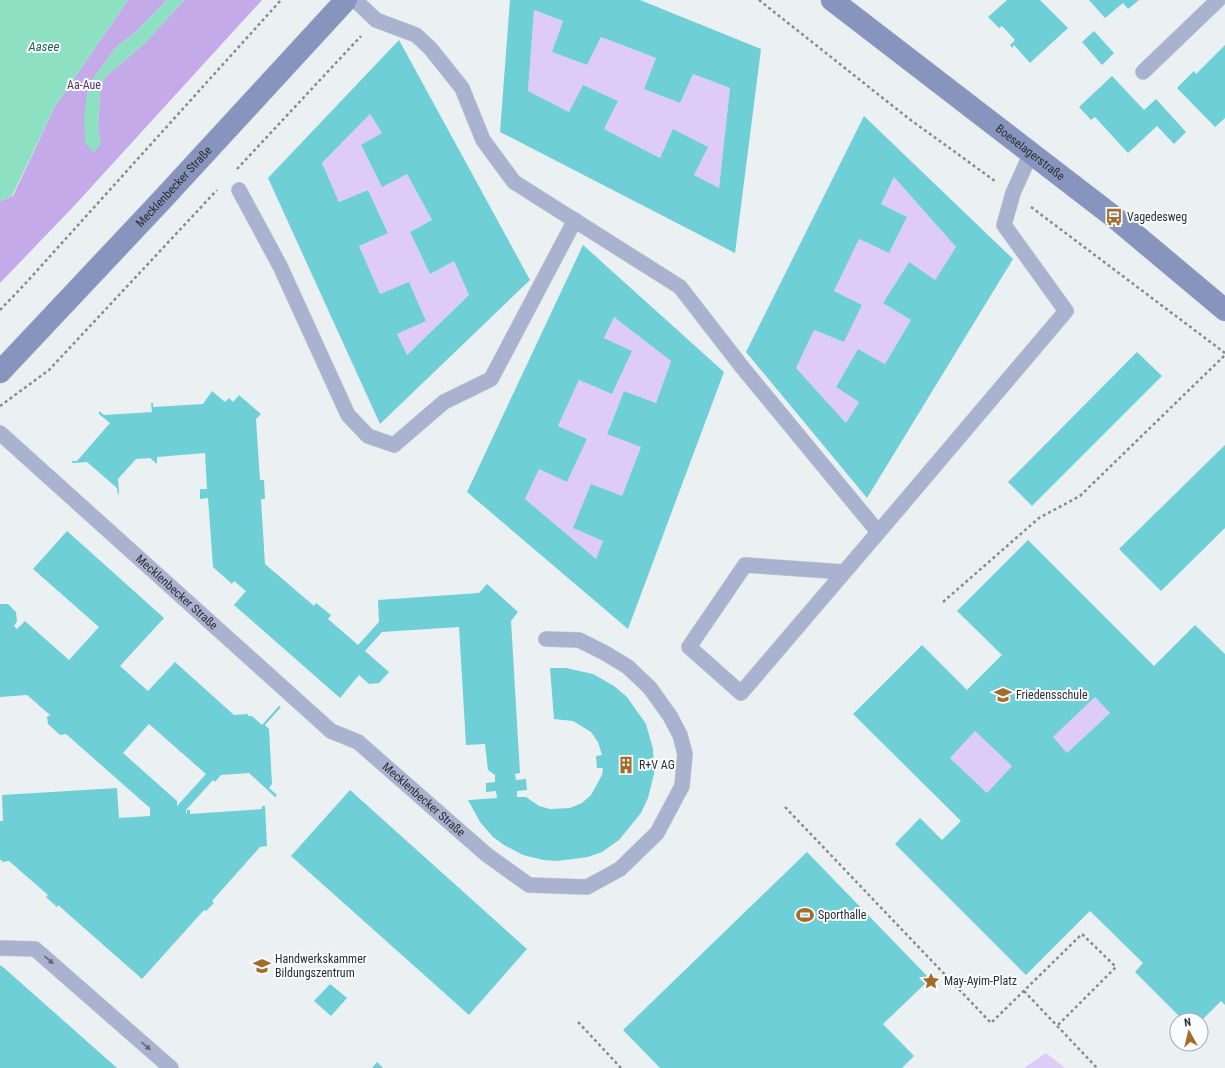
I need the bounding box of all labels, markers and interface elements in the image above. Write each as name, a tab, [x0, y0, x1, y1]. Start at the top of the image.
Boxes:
water label: Aasee	[28, 39, 60, 54]
park label: Aa-Aue	[67, 78, 101, 92]
street label: Boeselagerstraße	[993, 122, 1068, 184]
street label: Mecklenbecker Straße	[133, 143, 215, 230]
bus stop icon: Vagedesweg	[1104, 207, 1124, 227]
place label: Vagedesweg	[1127, 210, 1187, 224]
street label: Mecklenbecker Straße	[133, 552, 221, 633]
school or university icon: Friedensschule	[993, 685, 1013, 705]
place label: Friedensschule	[1016, 688, 1088, 702]
building icon: R+V AG	[616, 755, 636, 775]
place label: R+V AG	[639, 758, 675, 772]
street label: Mecklenbecker Straße	[380, 760, 468, 840]
sports icon: Sporthalle	[795, 905, 815, 925]
place label: Sporthalle	[818, 908, 867, 922]
place label: Handwerkskammer Bildungszentrum	[275, 952, 367, 980]
one-way arrow	[43, 956, 54, 965]
school or university icon: Handwerkskammer Bildungszentrum	[252, 956, 272, 976]
place icon: May-Ayim-Platz	[921, 971, 941, 991]
place label: May-Ayim-Platz	[944, 974, 1017, 988]
north arrow	[1169, 1012, 1209, 1052]
text: N	[1183, 1016, 1192, 1029]
one-way arrow	[141, 1041, 151, 1051]

